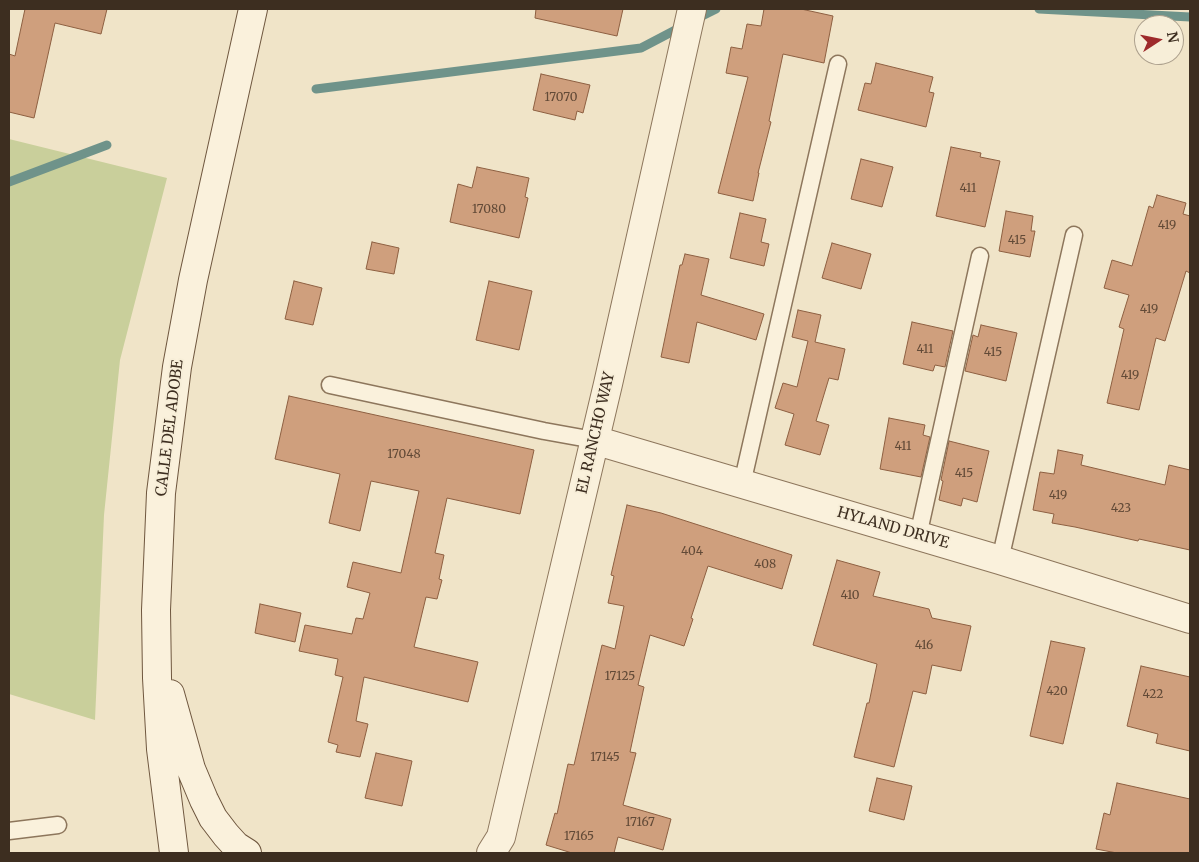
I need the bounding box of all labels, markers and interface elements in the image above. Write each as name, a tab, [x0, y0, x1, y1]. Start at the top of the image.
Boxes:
north arrow	[1134, 15, 1184, 65]
text: N	[1163, 30, 1183, 44]
house number: 17070	[545, 91, 577, 105]
house number: 411	[959, 182, 977, 196]
house number: 17080	[472, 203, 506, 217]
house number: 419	[1158, 219, 1176, 233]
house number: 415	[1008, 234, 1026, 248]
house number: 419	[1140, 303, 1158, 317]
house number: 411	[916, 343, 934, 357]
house number: 415	[984, 346, 1002, 360]
street label: CALLE DEL ADOBE	[153, 359, 187, 497]
house number: 419	[1121, 369, 1139, 383]
street label: EL RANCHO WAY	[573, 370, 619, 496]
house number: 411	[894, 440, 912, 454]
house number: 17048	[387, 448, 421, 462]
house number: 415	[955, 467, 973, 481]
house number: 419	[1049, 489, 1067, 503]
house number: 423	[1111, 502, 1131, 516]
street label: HYLAND DRIVE	[835, 503, 951, 553]
house number: 404	[681, 545, 703, 559]
house number: 408	[754, 558, 776, 572]
house number: 410	[840, 589, 860, 603]
house number: 416	[915, 639, 933, 653]
house number: 17125	[605, 670, 635, 684]
house number: 420	[1046, 685, 1068, 699]
house number: 422	[1143, 688, 1163, 702]
house number: 17145	[590, 751, 620, 765]
house number: 17167	[625, 816, 655, 830]
house number: 17165	[564, 830, 594, 844]

